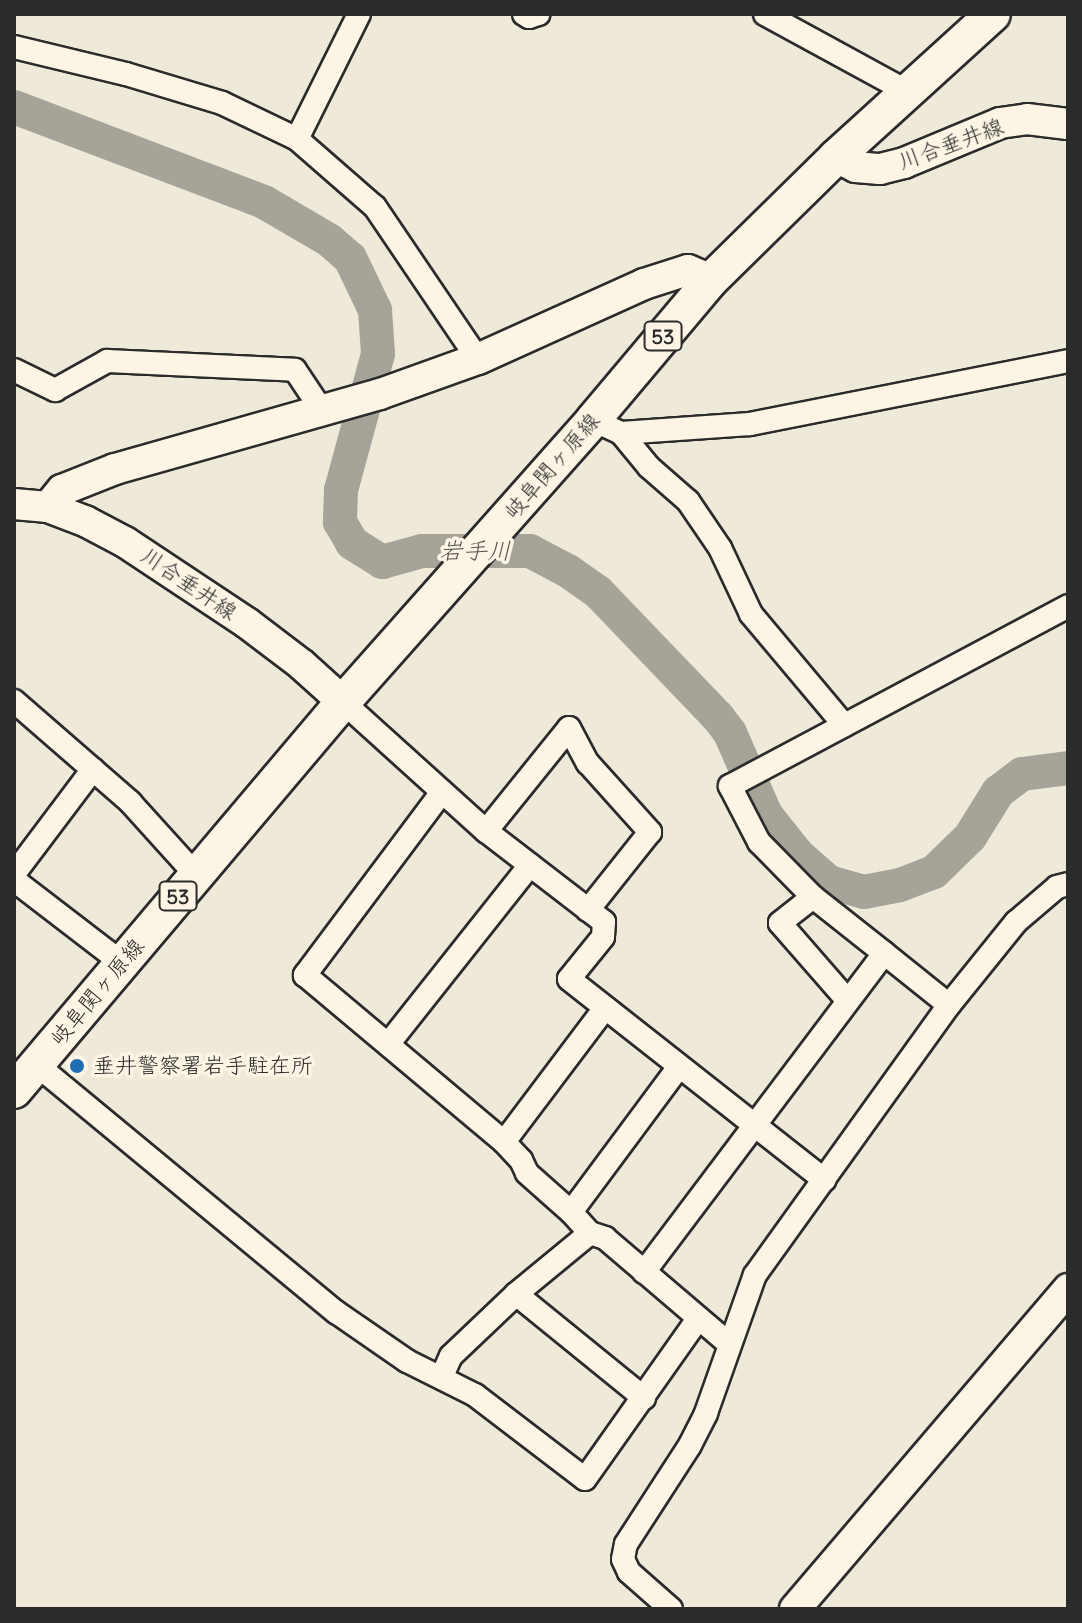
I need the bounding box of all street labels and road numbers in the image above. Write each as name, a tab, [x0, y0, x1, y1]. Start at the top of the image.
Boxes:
street label: 川合垂井線	[895, 113, 1007, 175]
road number: 53	[643, 320, 683, 352]
street label: 岐阜関ヶ原線	[499, 408, 605, 524]
street label: 川合垂井線	[136, 542, 242, 626]
road number: 53	[158, 880, 198, 912]
street label: 岐阜関ヶ原線	[44, 933, 150, 1051]

